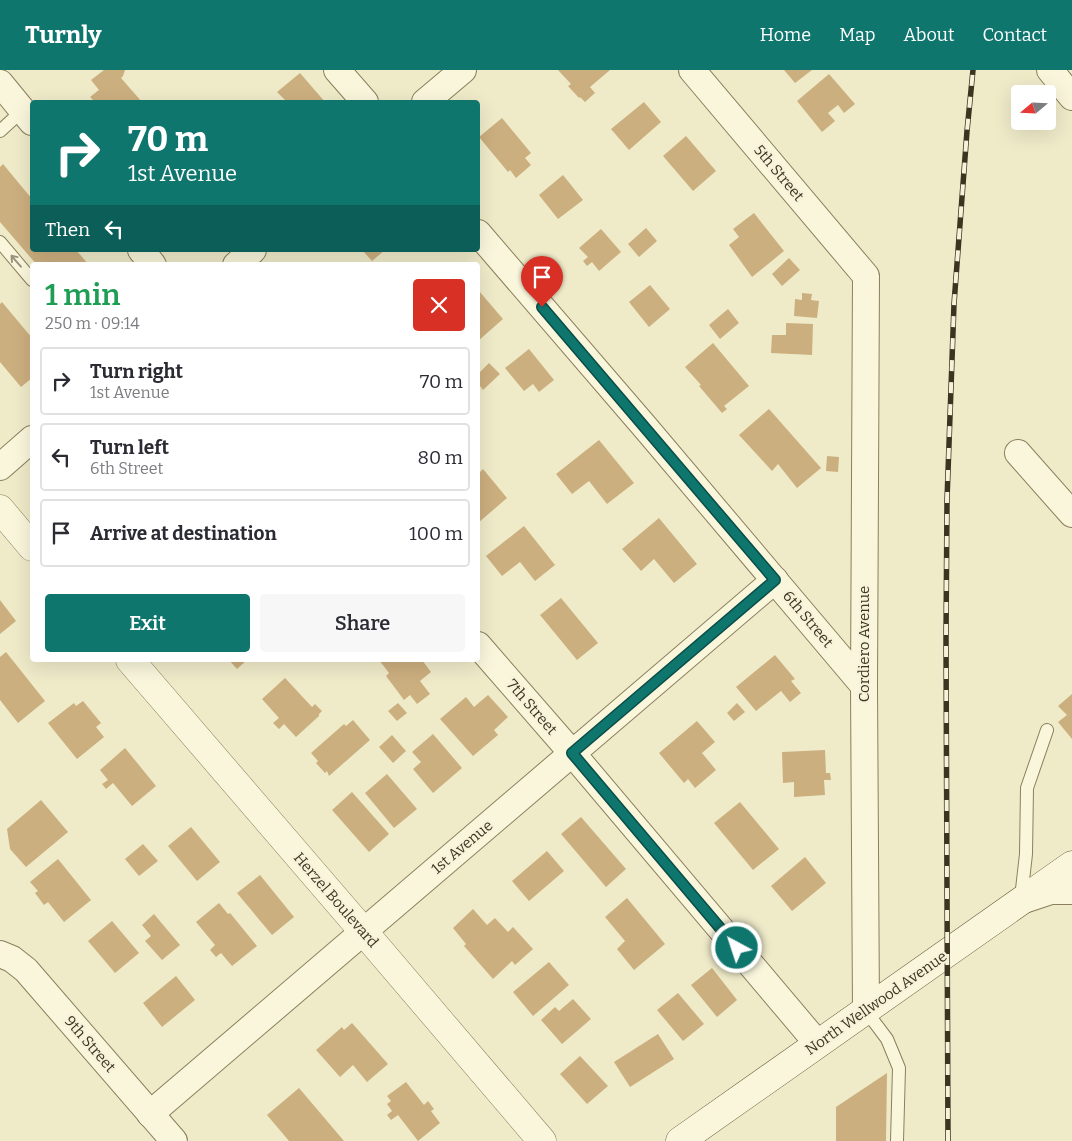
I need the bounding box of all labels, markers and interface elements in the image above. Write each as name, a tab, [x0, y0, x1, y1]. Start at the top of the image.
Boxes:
text: Turnly	[25, 21, 102, 49]
text: Home	[760, 24, 811, 46]
text: Map	[839, 24, 875, 46]
text: About	[903, 24, 954, 46]
text: Contact	[982, 24, 1047, 46]
north arrow	[1011, 85, 1056, 130]
map controls	[1011, 85, 1056, 130]
text: 70 m	[128, 118, 208, 160]
icon: right	[45, 120, 110, 185]
street label: 5th Street	[750, 141, 808, 205]
text: 1st Avenue	[128, 160, 237, 187]
icon: left	[100, 215, 128, 243]
text: Then	[45, 218, 90, 241]
one-way arrow	[11, 255, 22, 268]
pin	[521, 256, 563, 307]
icon: arrive	[528, 263, 556, 291]
text: 1 min	[45, 277, 120, 313]
button: close	[413, 279, 465, 331]
text: 250 m · 09:14	[45, 314, 140, 333]
text: Turn right	[90, 360, 183, 383]
icon: right	[47, 367, 75, 395]
text: 70 m	[420, 370, 463, 393]
text: 1st Avenue	[90, 383, 169, 402]
text: Turn left	[90, 436, 169, 459]
icon: left	[47, 443, 75, 471]
text: 80 m	[417, 446, 463, 469]
text: 6th Street	[90, 459, 163, 478]
icon: arrive	[47, 519, 75, 547]
text: Arrive at destination	[90, 522, 277, 545]
text: 100 m	[409, 522, 463, 545]
street label: Cordiero Avenue	[855, 586, 873, 702]
street label: 6th Street	[779, 587, 837, 652]
button: Exit	[45, 594, 250, 652]
button: Share	[260, 594, 465, 652]
street label: 7th Street	[503, 676, 561, 739]
street label: 1st Avenue	[428, 816, 496, 878]
street label: Herzel Boulevard	[290, 849, 382, 951]
position arrow	[710, 921, 762, 973]
street label: North Wellwood Avenue	[802, 947, 950, 1059]
street label: 9th Street	[61, 1012, 120, 1076]

